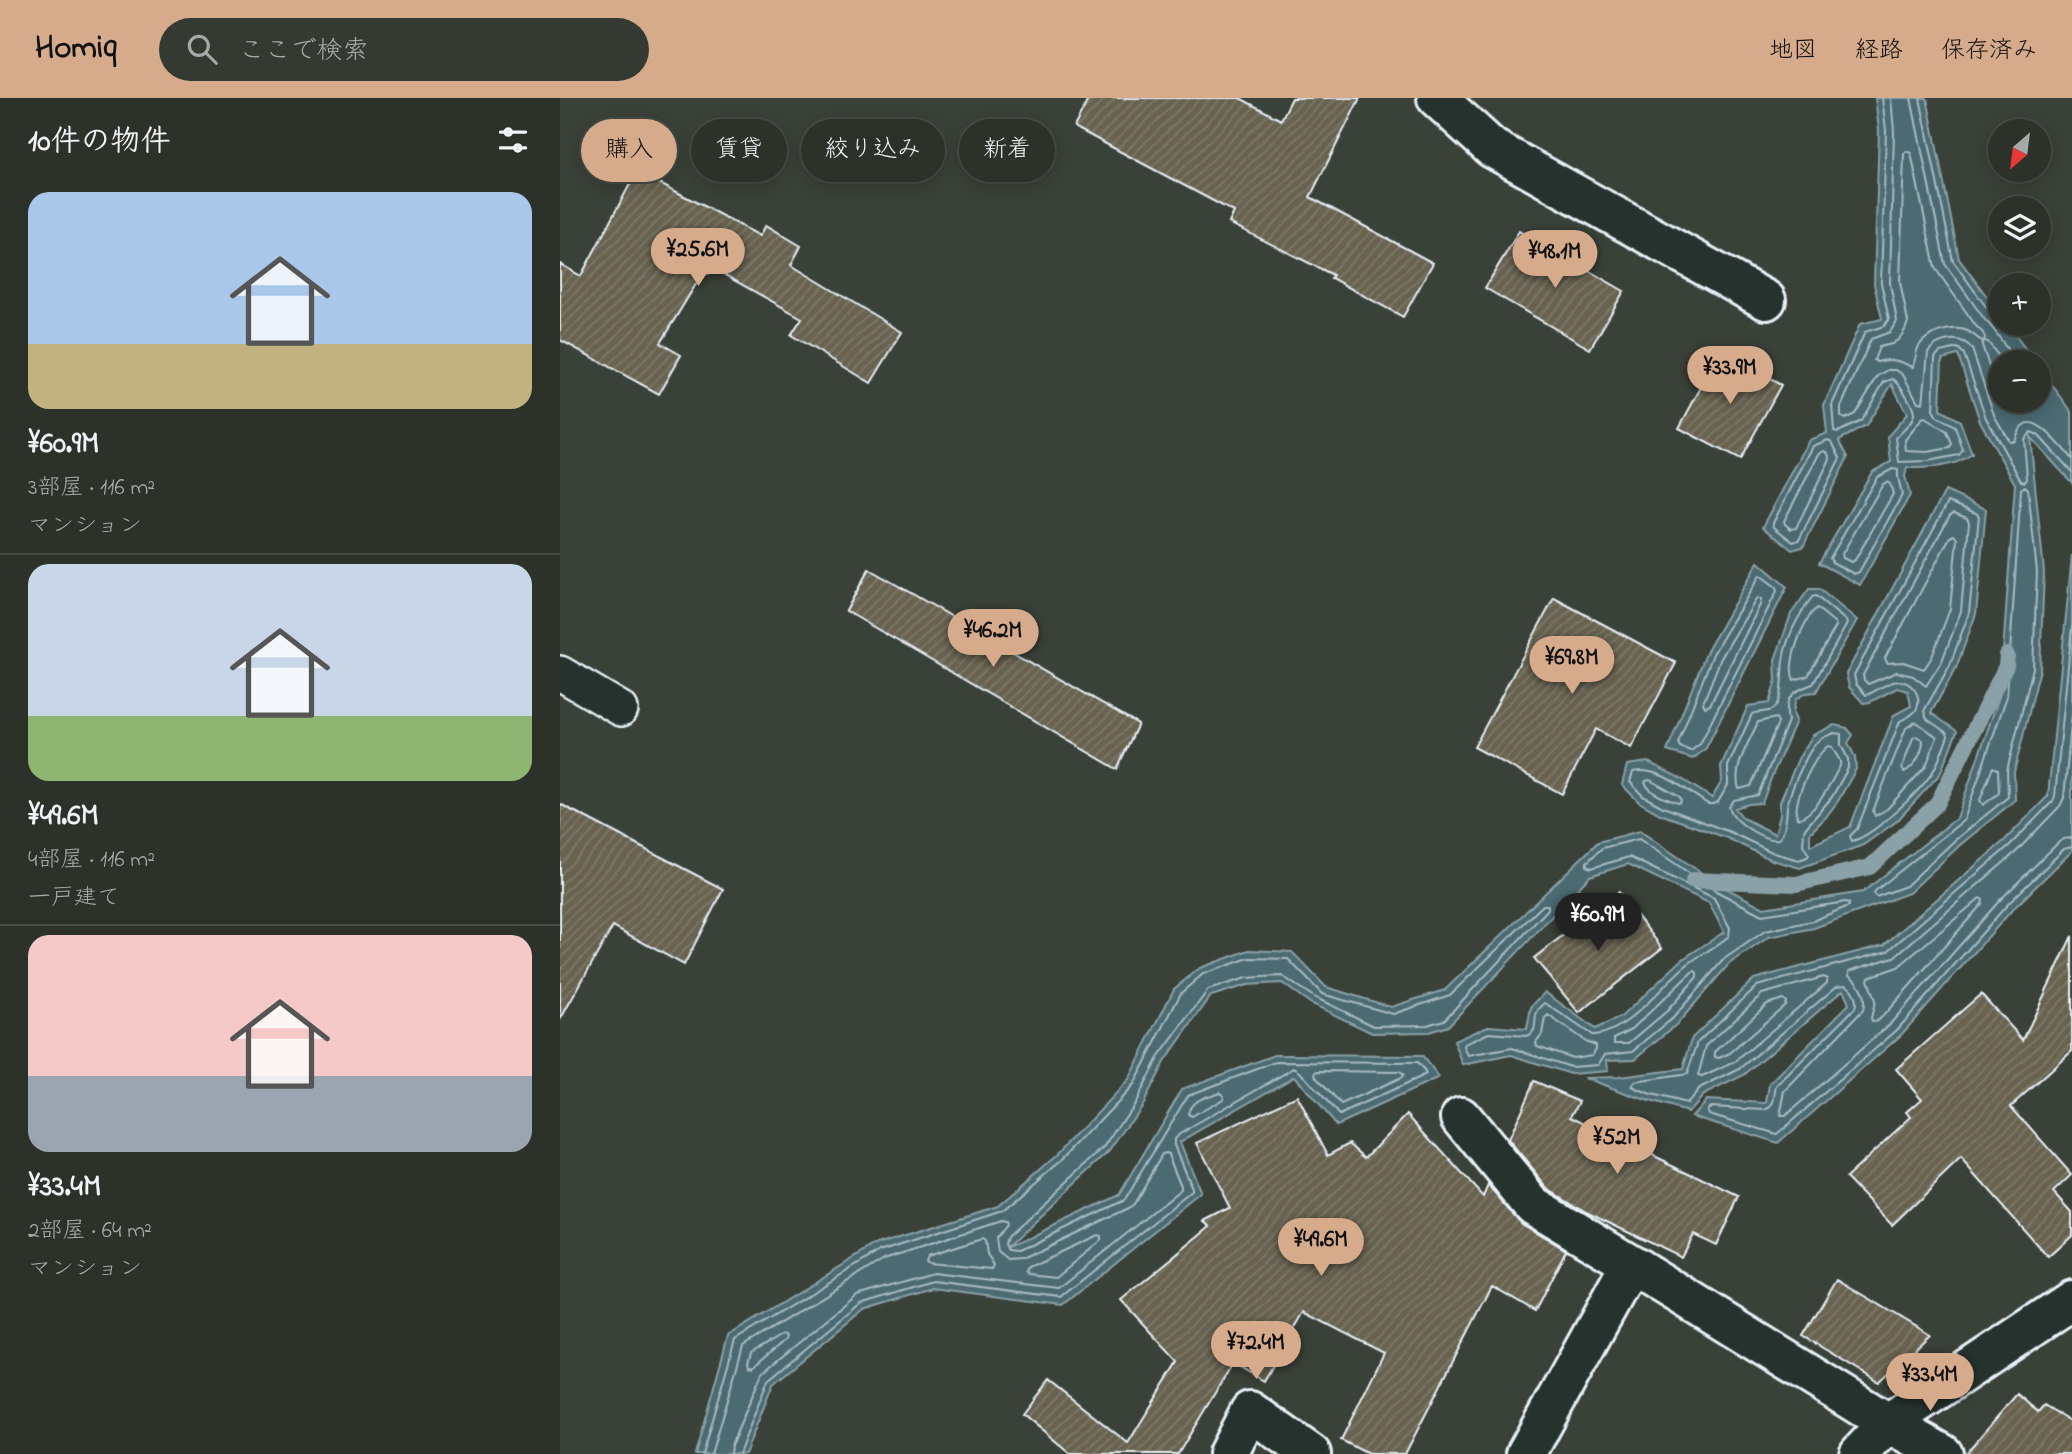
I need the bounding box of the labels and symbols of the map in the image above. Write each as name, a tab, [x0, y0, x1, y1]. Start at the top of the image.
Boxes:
north arrow	[1988, 119, 2051, 182]
pin: ¥25.6M	[641, 228, 755, 288]
pin: ¥48.1M	[1498, 230, 1612, 290]
pin: ¥33.9M	[1673, 346, 1787, 406]
pin: ¥46.2M	[936, 610, 1050, 669]
pin: ¥69.8M	[1515, 636, 1629, 696]
pin: ¥60.9M	[1541, 894, 1655, 953]
pin: ¥52M	[1576, 1116, 1658, 1176]
pin: ¥49.6M	[1264, 1218, 1378, 1278]
pin: ¥72.4M	[1199, 1322, 1313, 1381]
pin: ¥33.4M	[1873, 1354, 1987, 1413]

